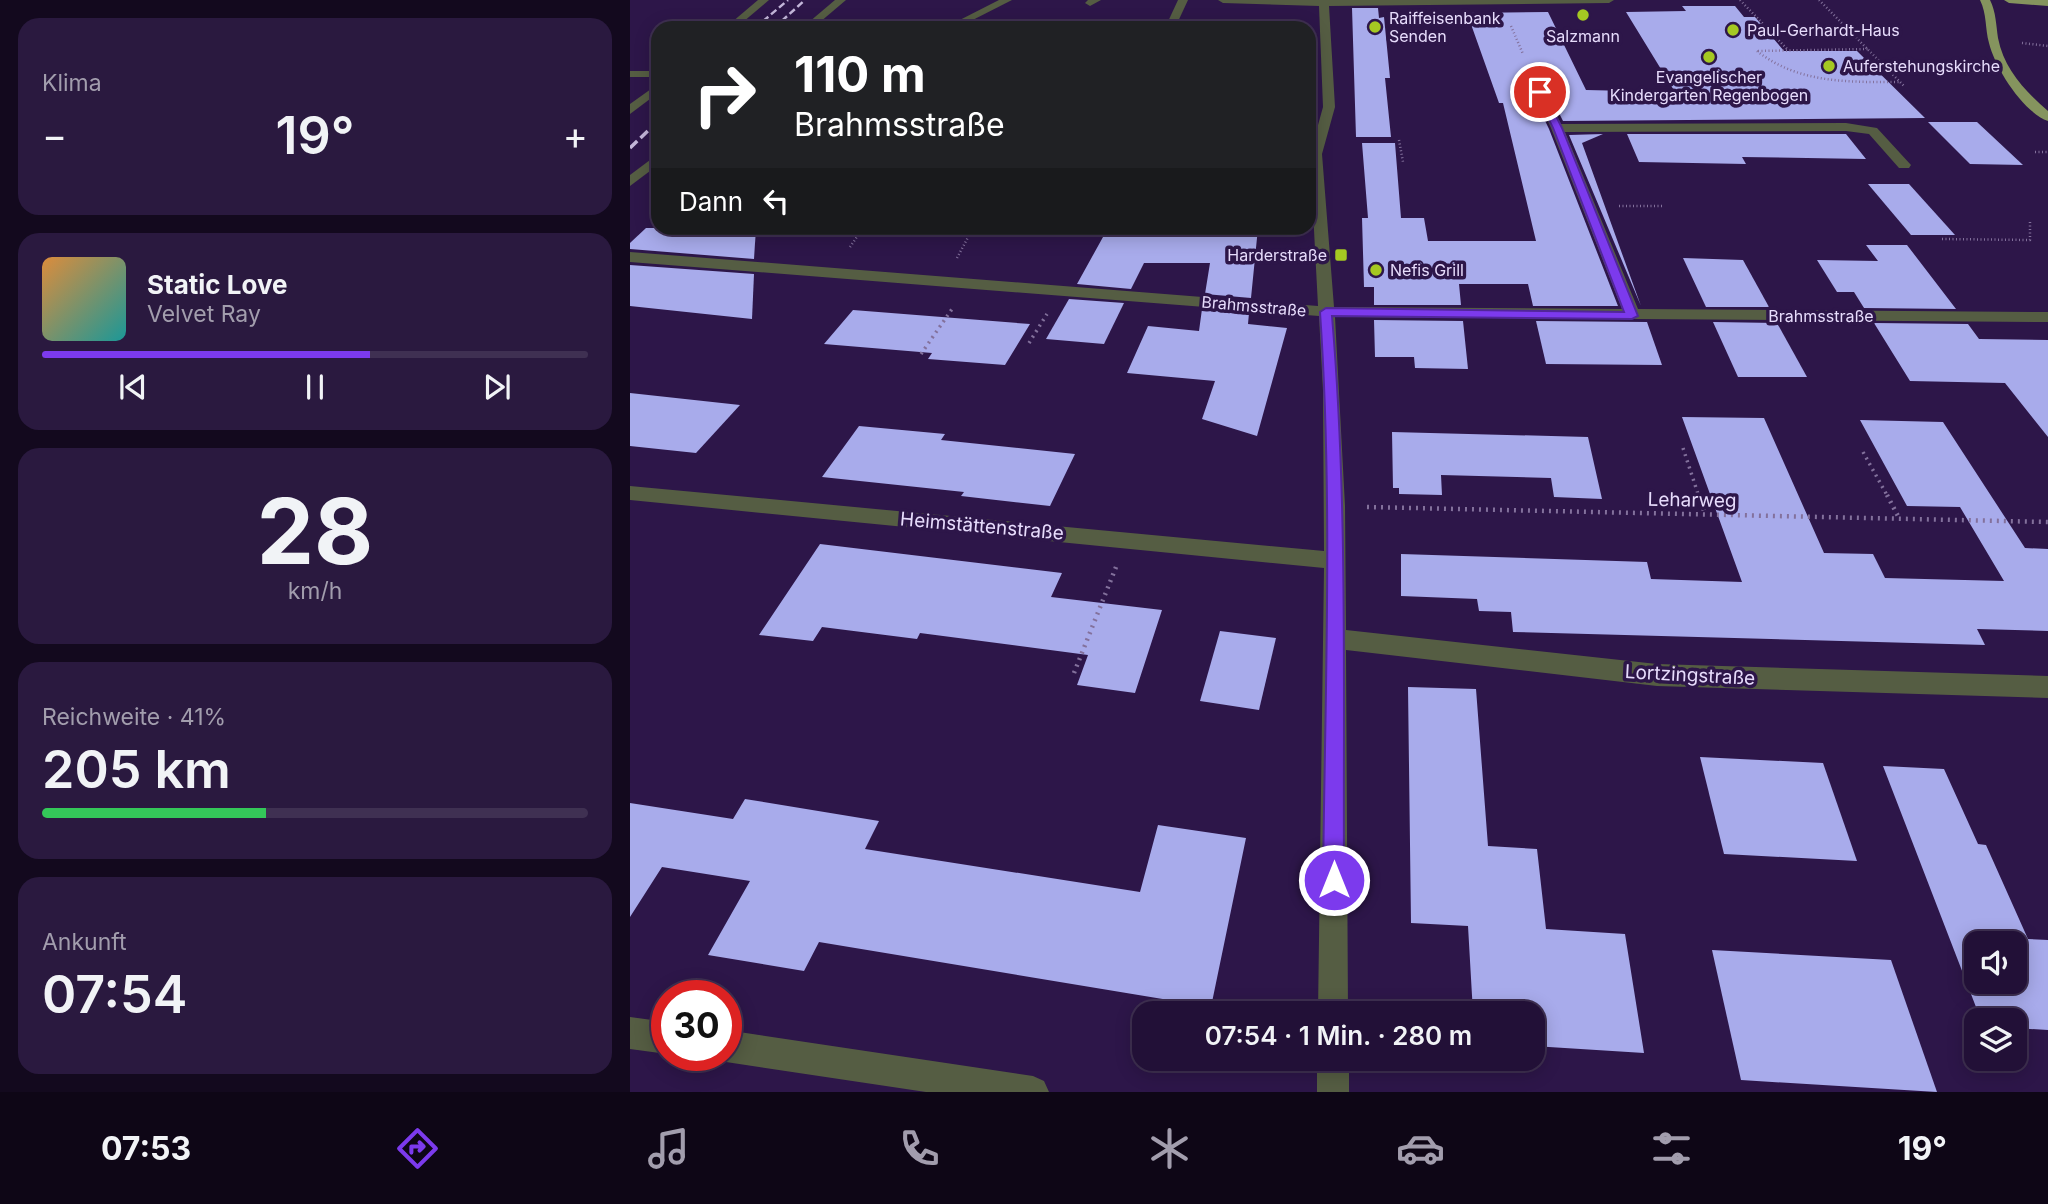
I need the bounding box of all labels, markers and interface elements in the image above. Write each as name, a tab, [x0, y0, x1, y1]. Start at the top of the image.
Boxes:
marker: Salzmann	[1575, 7, 1591, 23]
place label: Raiffeisenbank Senden	[1389, 8, 1501, 46]
marker: Raiffeisenbank Senden	[1367, 19, 1383, 35]
place label: Paul-Gerhardt-Haus	[1747, 20, 1900, 40]
marker: Paul-Gerhardt-Haus	[1725, 22, 1741, 38]
place label: Salzmann	[1546, 26, 1620, 46]
text: 110 m	[794, 45, 926, 104]
icon: right	[679, 49, 770, 140]
marker: Evangelischer Kindergarten Regenbogen	[1701, 49, 1717, 65]
place label: Auferstehungskirche	[1843, 56, 2000, 76]
marker: Auferstehungskirche	[1821, 58, 1837, 74]
pin	[1510, 62, 1570, 122]
place label: Evangelischer Kindergarten Regenbogen	[1610, 67, 1808, 105]
text: Klima	[42, 69, 102, 97]
icon: arrive	[1521, 73, 1559, 111]
text: 19°	[275, 104, 355, 167]
text: Brahmsstraße	[794, 105, 1005, 144]
text: −	[42, 112, 67, 158]
text: +	[563, 112, 588, 158]
icon: left	[757, 182, 795, 220]
text: Dann	[679, 186, 743, 217]
place label: Harderstraße	[1227, 245, 1327, 265]
marker: Harderstraße	[1333, 247, 1349, 263]
place label: Nefis Grill	[1390, 260, 1464, 280]
marker: Nefis Grill	[1368, 262, 1384, 278]
text: Static Love	[147, 269, 288, 300]
street label: Brahmsstraße	[1201, 291, 1307, 321]
text: Velvet Ray	[147, 300, 261, 328]
street label: Brahmsstraße	[1768, 306, 1874, 326]
icon: previous	[114, 368, 152, 406]
icon: pause	[296, 368, 334, 406]
icon: next	[478, 368, 516, 406]
text: 28	[257, 476, 373, 586]
street label: Leharweg	[1647, 488, 1737, 512]
street label: Heimstättenstraße	[899, 507, 1065, 545]
text: km/h	[288, 577, 342, 605]
street label: Lortzingstraße	[1624, 660, 1756, 690]
text: Reichweite · 41%	[42, 703, 226, 731]
text: 205 km	[42, 738, 231, 801]
position arrow	[1297, 843, 1371, 917]
text: Ankunft	[42, 928, 127, 956]
map controls	[1964, 931, 2027, 1071]
button: sound	[1964, 931, 2027, 994]
text: 07:54	[42, 963, 187, 1026]
speed limit sign: 30	[651, 980, 742, 1071]
button: layers	[1964, 1008, 2027, 1071]
text: 07:54 · 1 Min. · 280 m	[1205, 1020, 1472, 1051]
icon: directions	[393, 1124, 442, 1173]
icon: music	[644, 1124, 693, 1173]
icon: phone	[895, 1124, 944, 1173]
icon: climate	[1145, 1124, 1194, 1173]
icon: car	[1396, 1124, 1445, 1173]
icon: filters	[1647, 1124, 1696, 1173]
text: 07:53	[101, 1129, 191, 1168]
text: 19°	[1898, 1129, 1947, 1168]

